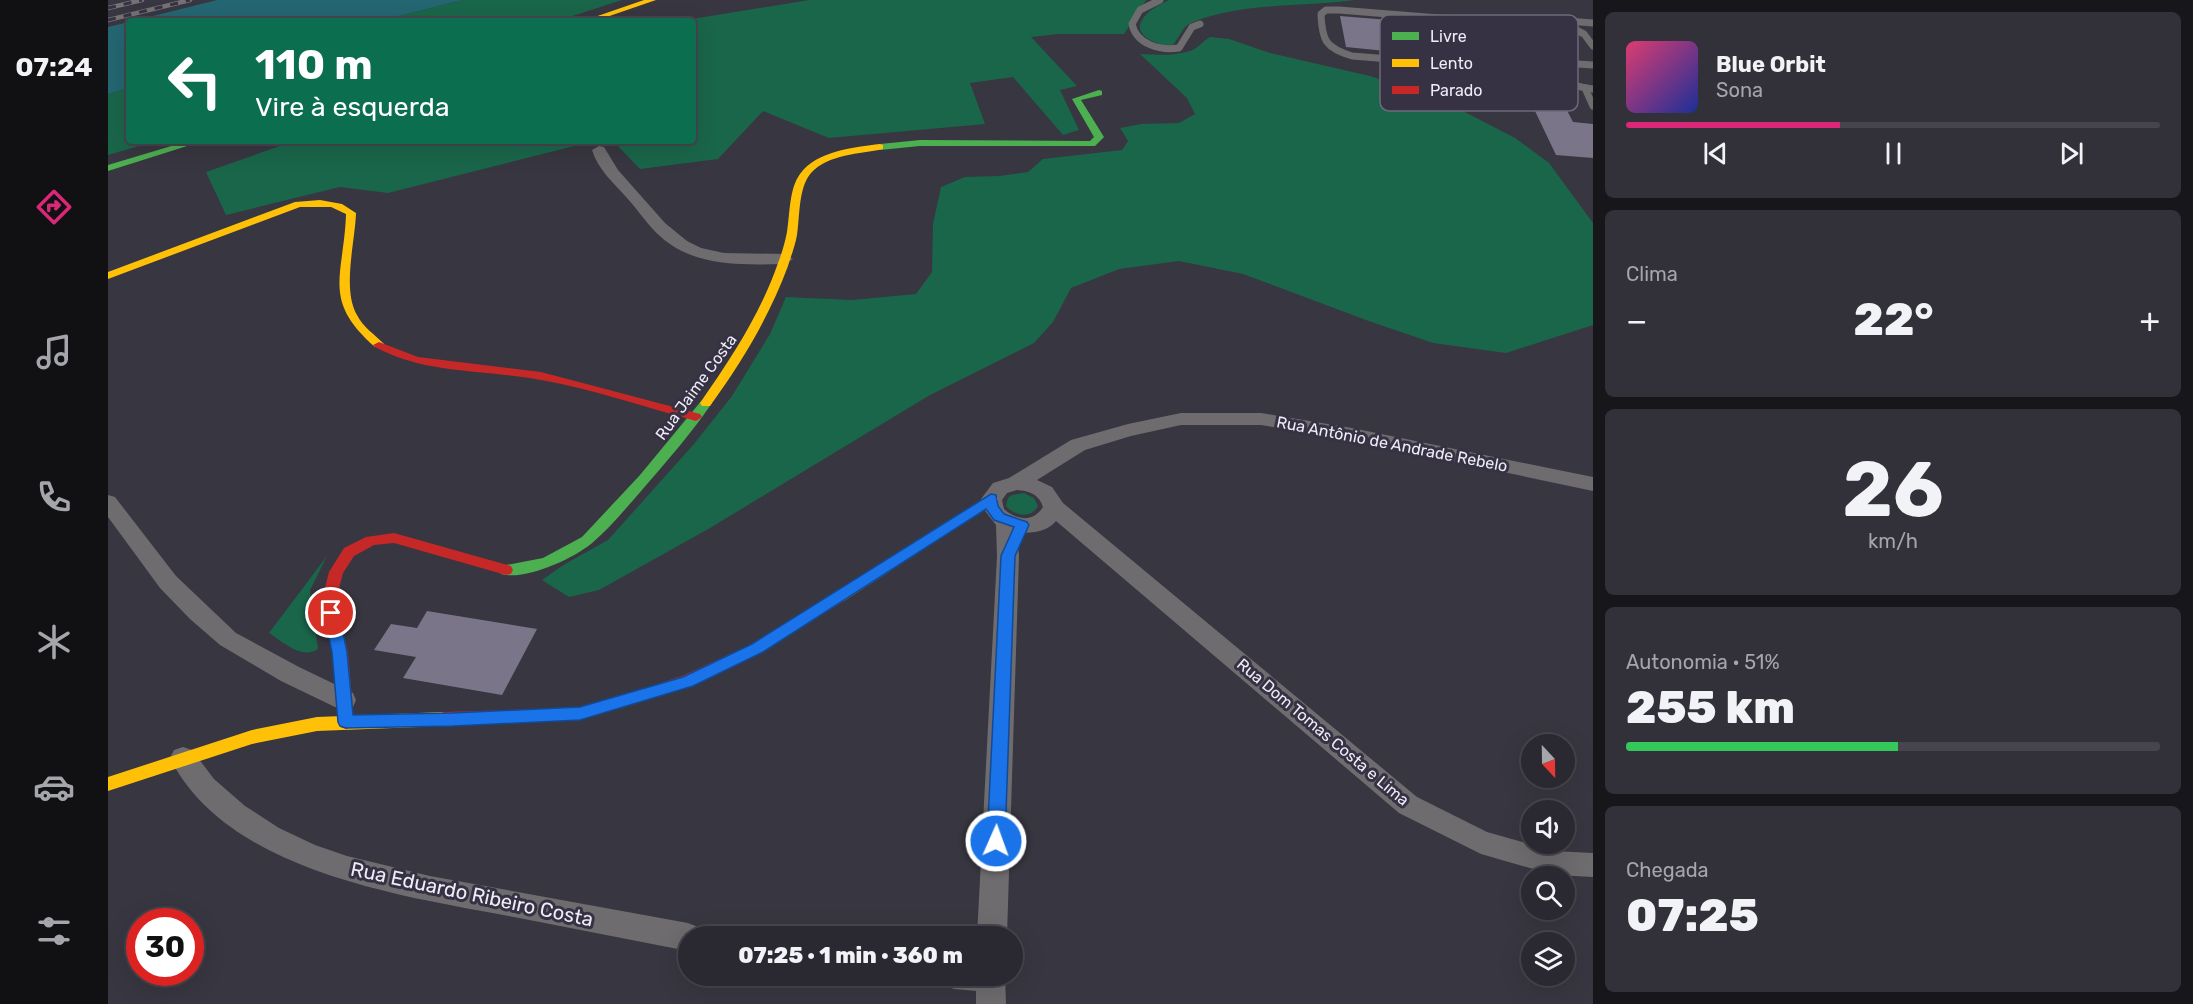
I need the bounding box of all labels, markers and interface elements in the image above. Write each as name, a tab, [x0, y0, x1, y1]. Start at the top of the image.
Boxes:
legend	[1380, 15, 1578, 111]
text: Livre	[1430, 27, 1467, 46]
text: 110 m	[255, 40, 373, 90]
icon: left	[156, 42, 234, 120]
text: 07:24	[15, 51, 93, 83]
text: Blue Orbit	[1716, 51, 1826, 78]
text: Lento	[1430, 54, 1473, 73]
text: Sona	[1716, 78, 1763, 102]
text: Parado	[1430, 81, 1482, 100]
text: Vire à esquerda	[255, 91, 450, 123]
icon: previous	[1699, 137, 1732, 170]
icon: pause	[1877, 137, 1910, 170]
icon: next	[2055, 137, 2088, 170]
icon: directions	[33, 186, 75, 228]
text: Clima	[1626, 262, 1678, 286]
text: 22°	[1854, 293, 1933, 346]
text: −	[1626, 301, 1647, 340]
text: +	[2139, 301, 2160, 340]
icon: music	[33, 331, 75, 373]
street label: Rua Jaime Costa	[651, 331, 741, 443]
street label: Rua Antônio de Andrade Rebelo	[1275, 412, 1509, 476]
text: 26	[1842, 443, 1944, 536]
icon: phone	[33, 476, 75, 518]
text: km/h	[1868, 529, 1918, 553]
pin	[305, 587, 356, 638]
icon: arrive	[314, 596, 347, 629]
icon: climate	[33, 621, 75, 663]
text: Autonomia · 51%	[1626, 650, 1780, 674]
street label: Rua Dom Tomas Costa e Lima	[1233, 654, 1413, 810]
text: 255 km	[1626, 681, 1795, 734]
north arrow	[1521, 734, 1575, 788]
map controls	[1521, 734, 1575, 986]
icon: car	[33, 766, 75, 808]
button: sound	[1521, 800, 1575, 854]
position arrow	[964, 809, 1028, 873]
street label: Rua Eduardo Ribeiro Costa	[349, 857, 595, 931]
text: Chegada	[1626, 858, 1709, 882]
button: search	[1521, 866, 1575, 920]
text: 07:25	[1626, 889, 1759, 942]
speed limit sign: 30	[126, 908, 204, 986]
icon: filters	[33, 910, 75, 952]
button: layers	[1521, 932, 1575, 986]
text: 07:25 · 1 min · 360 m	[738, 942, 963, 969]

